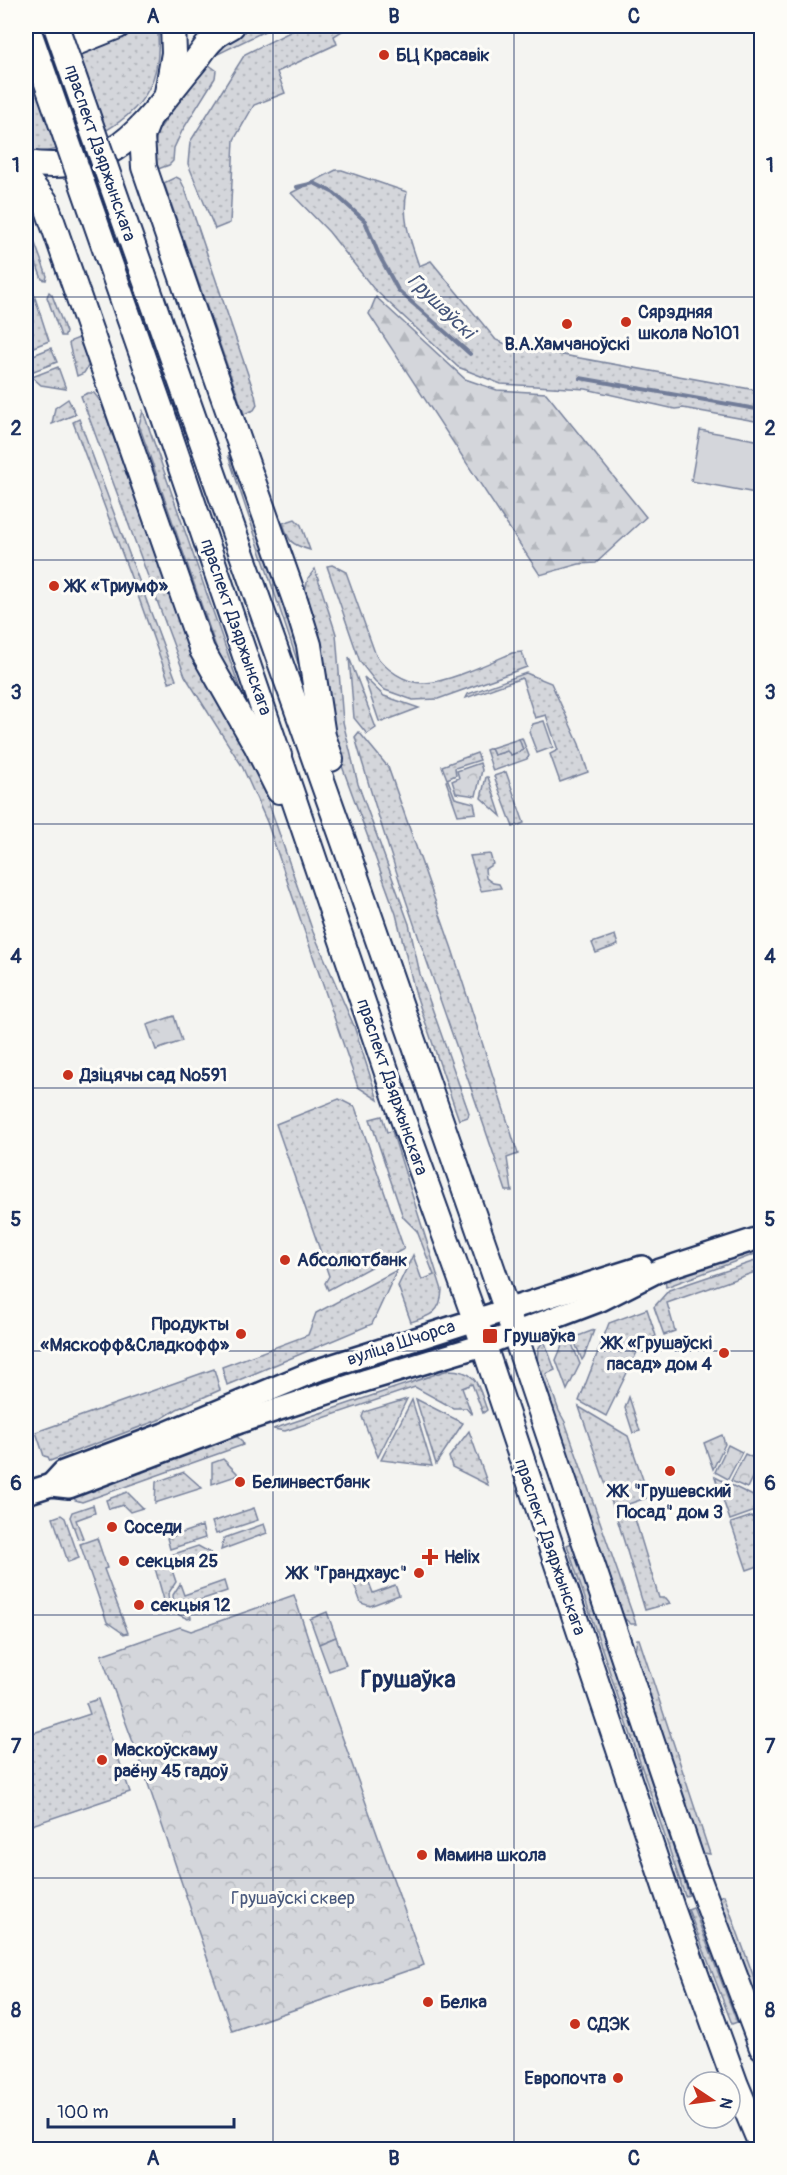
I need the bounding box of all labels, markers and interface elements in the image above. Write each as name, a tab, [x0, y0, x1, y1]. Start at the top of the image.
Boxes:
text: A	[147, 4, 160, 29]
text: B	[388, 4, 400, 29]
text: C	[628, 4, 640, 29]
place label: БЦ Красавік	[396, 44, 490, 67]
marker: БЦ Красавік	[377, 48, 391, 62]
street label: праспект Дзяржынскага	[59, 62, 141, 244]
text: 1	[12, 153, 20, 178]
text: 1	[766, 153, 774, 178]
water label: Грушаўскі	[402, 268, 482, 346]
place label: Сярэдняя школа №101	[638, 301, 740, 345]
marker: Сярэдняя школа №101	[619, 315, 633, 329]
marker: В.А.Хамчаноўскі	[560, 317, 574, 331]
place label: В.А.Хамчаноўскі	[504, 333, 630, 356]
text: 2	[10, 416, 22, 441]
text: 2	[764, 416, 776, 441]
street label: праспект Дзяржынскага	[195, 536, 277, 718]
place label: ЖК «Триумф»	[63, 575, 169, 598]
marker: ЖК «Триумф»	[47, 579, 61, 593]
text: 3	[10, 680, 22, 705]
text: 3	[764, 680, 776, 705]
text: 4	[10, 944, 22, 969]
text: 4	[764, 944, 776, 969]
street label: праспект Дзяржынскага	[351, 996, 433, 1178]
place label: Дзіцячы сад №591	[79, 1064, 227, 1087]
marker: Дзіцячы сад №591	[61, 1068, 75, 1082]
text: 5	[11, 1207, 22, 1232]
text: 5	[765, 1207, 776, 1232]
place label: Абсолютбанк	[297, 1249, 407, 1272]
marker: Абсолютбанк	[278, 1253, 292, 1267]
place label: Продукты «Мяскофф&Сладкофф»	[41, 1313, 230, 1357]
street label: вуліца Шчорса	[344, 1315, 458, 1371]
place label: Грушаўка	[504, 1325, 576, 1348]
marker: Продукты «Мяскофф&Сладкофф»	[234, 1327, 248, 1341]
marker: Грушаўка	[481, 1327, 499, 1345]
place label: ЖК «Грушаўскі пасад» дом 4	[600, 1332, 713, 1376]
marker: ЖК «Грушаўскі пасад» дом 4	[717, 1346, 731, 1360]
street label: праспект Дзяржынскага	[509, 1456, 591, 1638]
marker: ЖК "Грушевский Посад" дом 3	[663, 1464, 677, 1478]
text: 6	[10, 1471, 22, 1496]
place label: Белинвестбанк	[252, 1471, 371, 1494]
text: 6	[764, 1471, 776, 1496]
marker: Белинвестбанк	[233, 1475, 247, 1489]
place label: ЖК "Грушевский Посад" дом 3	[606, 1480, 731, 1524]
place label: Соседи	[124, 1516, 182, 1539]
marker: Соседи	[105, 1520, 119, 1534]
place label: Helix	[444, 1546, 480, 1569]
marker: Helix	[421, 1548, 439, 1566]
place label: секцыя 25	[135, 1550, 219, 1573]
marker: секцыя 25	[117, 1554, 131, 1568]
place label: ЖК "Грандхаус"	[285, 1562, 407, 1585]
marker: ЖК "Грандхаус"	[412, 1566, 426, 1580]
place label: секцыя 12	[150, 1594, 231, 1617]
marker: секцыя 12	[132, 1598, 146, 1612]
district label: Грушаўка	[360, 1665, 456, 1694]
text: 7	[11, 1734, 22, 1759]
text: 7	[765, 1734, 776, 1759]
place label: Маскоўскаму раёну 45 гадоў	[114, 1739, 228, 1783]
marker: Маскоўскаму раёну 45 гадоў	[95, 1753, 109, 1767]
place label: Мамина школа	[434, 1844, 547, 1867]
marker: Мамина школа	[415, 1848, 429, 1862]
park label: Грушаўскі сквер	[231, 1887, 355, 1910]
place label: Белка	[440, 1991, 487, 2014]
marker: Белка	[421, 1995, 435, 2009]
text: 8	[11, 1998, 21, 2023]
text: 8	[765, 1998, 775, 2023]
place label: СДЭК	[587, 2013, 630, 2036]
marker: СДЭК	[568, 2017, 582, 2031]
place label: Европочта	[524, 2067, 607, 2090]
north arrow	[682, 2070, 742, 2130]
marker: Европочта	[611, 2071, 625, 2085]
scale bar	[48, 2091, 234, 2129]
text: N	[715, 2096, 737, 2111]
text: 100 m	[57, 2101, 109, 2124]
text: A	[147, 2146, 160, 2171]
text: B	[388, 2146, 400, 2171]
text: C	[628, 2146, 640, 2171]

